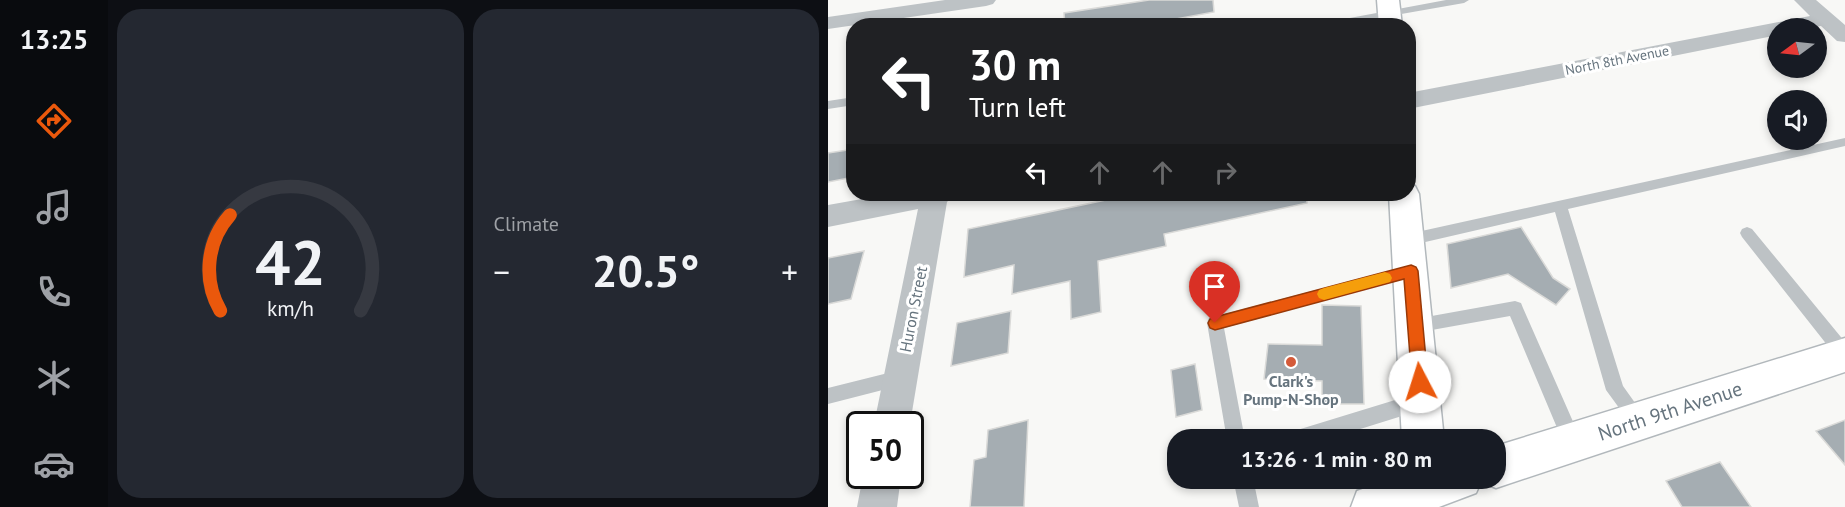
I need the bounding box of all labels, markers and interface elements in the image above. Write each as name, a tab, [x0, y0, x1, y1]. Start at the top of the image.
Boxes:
north arrow	[1767, 18, 1827, 78]
map controls	[1767, 18, 1827, 150]
text: 13:25	[20, 22, 88, 56]
text: 30 m	[969, 37, 1061, 92]
street label: North 8th Avenue	[1564, 41, 1670, 79]
icon: left	[870, 42, 948, 120]
text: Turn left	[969, 90, 1066, 124]
button: sound	[1767, 90, 1827, 150]
icon: directions	[33, 100, 75, 142]
icon: left	[1020, 156, 1053, 189]
icon: ahead	[1083, 156, 1116, 189]
icon: ahead	[1146, 156, 1179, 189]
icon: right	[1209, 156, 1242, 189]
icon: music	[33, 186, 75, 228]
text: Climate	[494, 211, 559, 237]
text: 42	[255, 221, 326, 302]
text: 20.5°	[592, 241, 699, 299]
text: −	[494, 250, 510, 293]
text: +	[781, 250, 798, 293]
pin	[1189, 261, 1240, 323]
street label: Huron Street	[895, 264, 931, 354]
icon: arrive	[1198, 270, 1231, 303]
icon: phone	[33, 271, 75, 313]
text: km/h	[267, 294, 314, 322]
position arrow	[1388, 350, 1452, 414]
marker: Clark's Pump-N-Shop	[1284, 355, 1298, 369]
icon: climate	[33, 357, 75, 399]
place label: Clark's Pump-N-Shop	[1243, 371, 1339, 409]
street label: North 9th Avenue	[1594, 375, 1746, 447]
speed limit sign: 50	[846, 411, 924, 489]
icon: car	[33, 443, 75, 485]
text: 13:26 · 1 min · 80 m	[1241, 445, 1432, 473]

